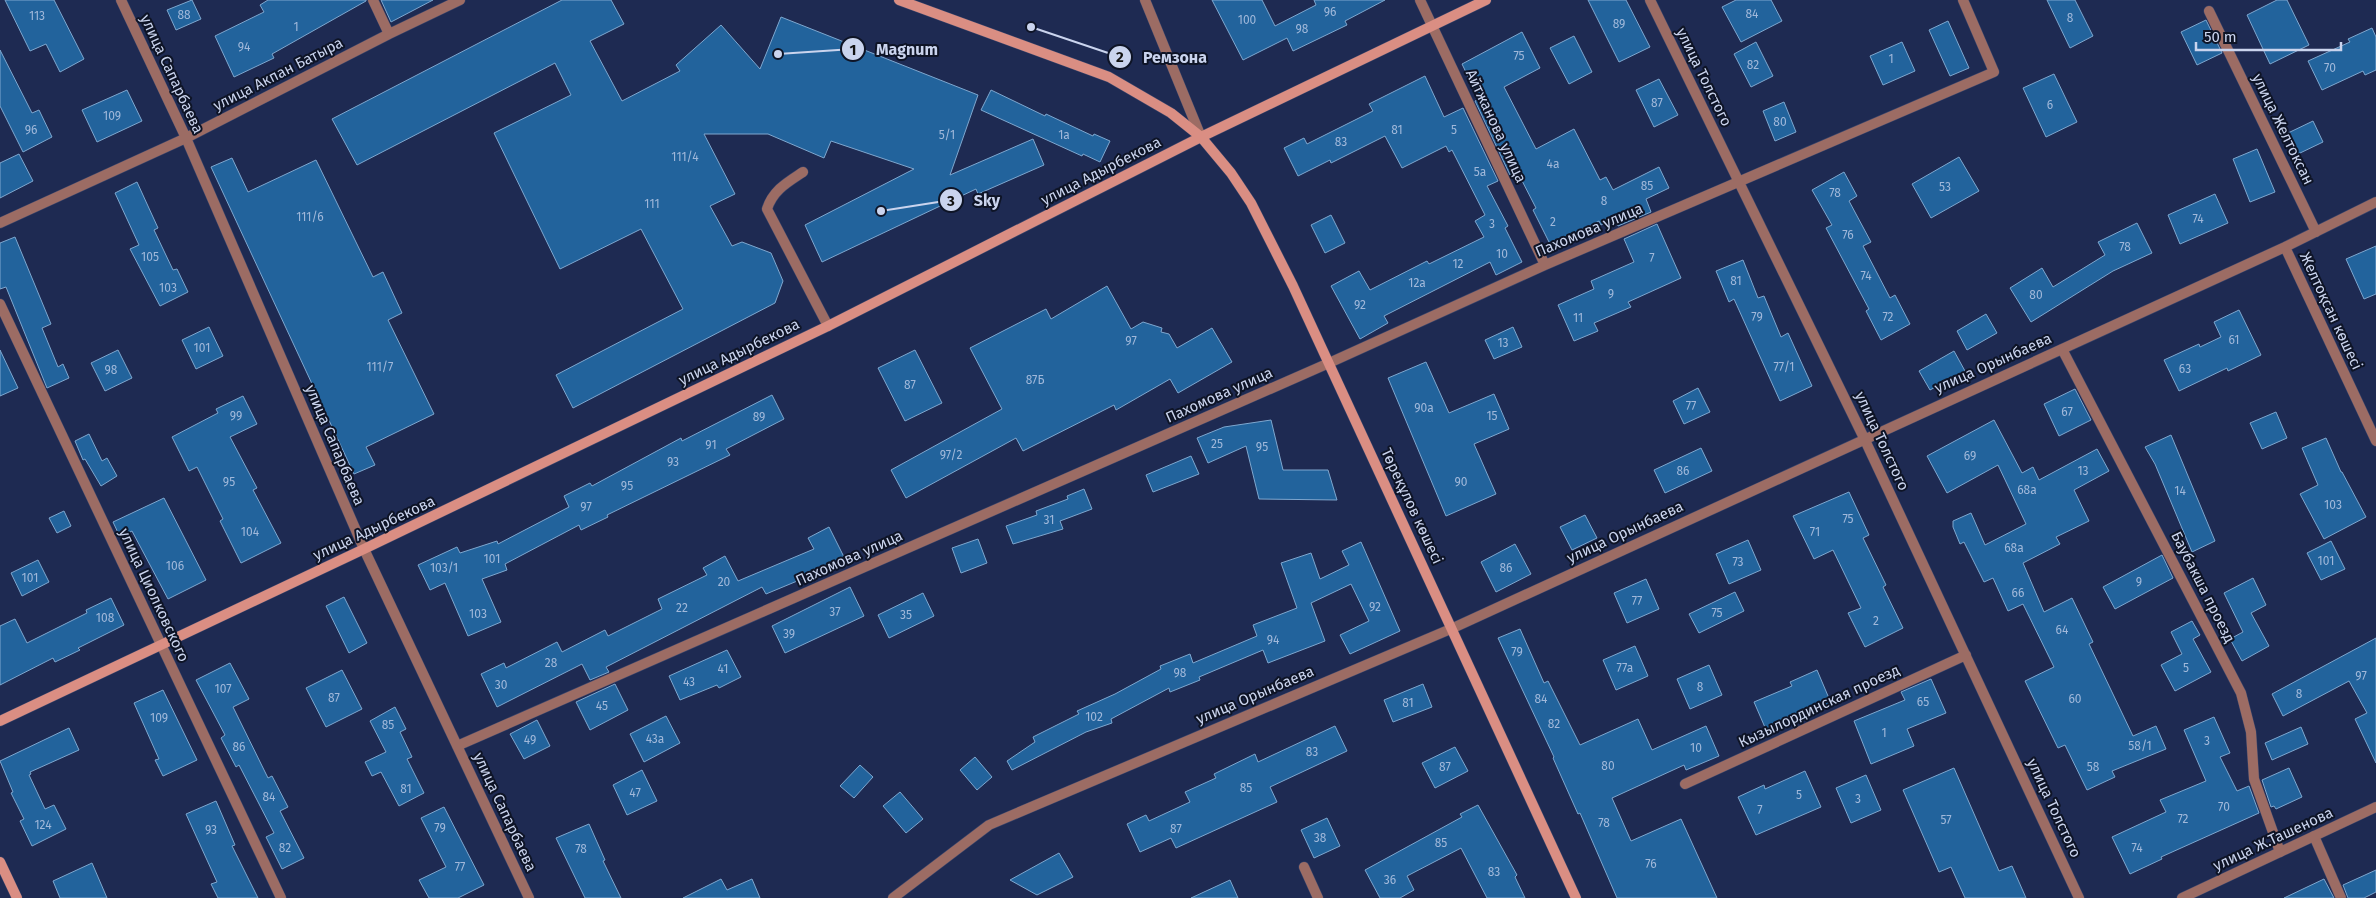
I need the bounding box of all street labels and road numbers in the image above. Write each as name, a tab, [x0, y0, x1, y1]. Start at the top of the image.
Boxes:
street label: улица Сапарбаева	[136, 12, 208, 136]
street label: улица Толстого	[1672, 25, 1736, 129]
street label: улица Акпан Батыра	[210, 33, 346, 115]
street label: Айтжанова улица	[1462, 66, 1530, 186]
street label: улица Желтоксан	[2248, 70, 2318, 188]
street label: улица Адырбекова	[1038, 133, 1164, 209]
street label: Пахомова улица	[1532, 199, 1646, 261]
street label: Желтоқсан көшесі	[2296, 249, 2366, 373]
street label: улица Адырбекова	[676, 315, 802, 389]
street label: улица Орынбаева	[1932, 329, 2054, 397]
street label: Пахомова улица	[1163, 363, 1275, 427]
street label: улица Сапарбаева	[301, 382, 369, 508]
street label: улица Толстого	[1851, 389, 1913, 493]
street label: Төреқұлов көшесі	[1377, 445, 1447, 567]
street label: улица Адырбекова	[310, 492, 438, 564]
street label: улица Орынбаева	[1564, 497, 1686, 567]
street label: улица Циолковского	[115, 525, 193, 665]
street label: Пахомова улица	[793, 526, 905, 590]
street label: Баубакша проезд	[2167, 528, 2239, 646]
street label: Кызылординская проезд	[1735, 661, 1903, 751]
street label: улица Орынбаева	[1193, 662, 1317, 728]
street label: улица Сапарбаева	[469, 750, 541, 874]
street label: улица Толстого	[2023, 756, 2085, 860]
street label: улица Ж.Ташенова	[2210, 803, 2336, 875]

